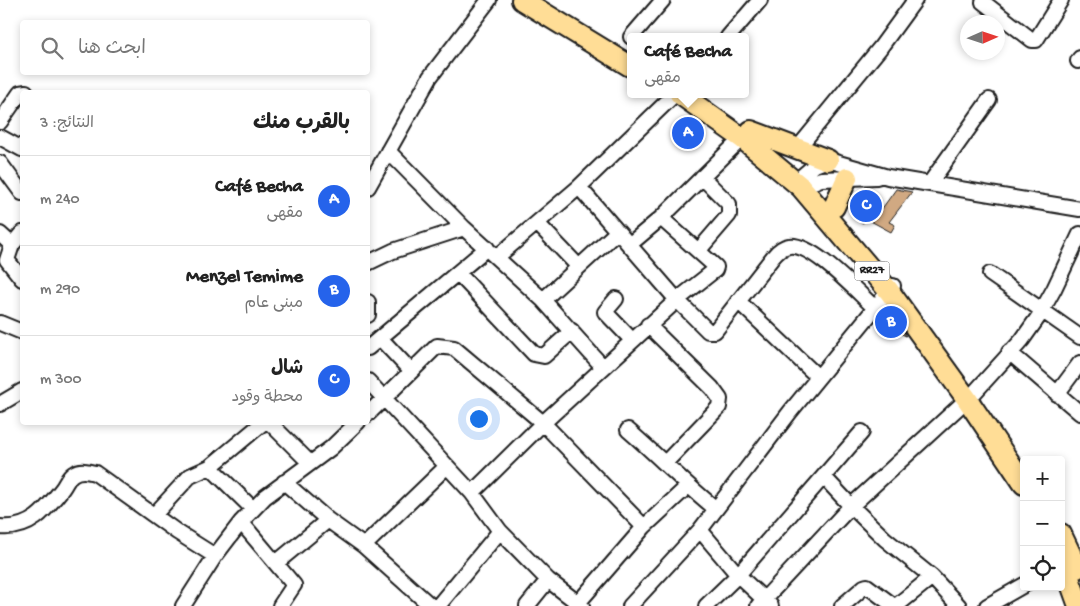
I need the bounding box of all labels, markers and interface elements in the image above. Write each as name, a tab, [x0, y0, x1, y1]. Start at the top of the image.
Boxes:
north arrow	[960, 15, 1005, 60]
search box	[20, 20, 370, 75]
popup	[627, 33, 749, 98]
icon: search	[38, 34, 66, 62]
text: ابحث هنا	[78, 38, 146, 61]
text: Café Becha	[644, 41, 732, 64]
text: مقهى	[644, 70, 681, 89]
text: بالقرب منك	[253, 112, 350, 137]
pin: A	[672, 114, 704, 152]
text: النتائج: 3	[40, 115, 94, 134]
text: Café Becha	[215, 176, 303, 199]
pin: C	[850, 187, 882, 225]
text: 240 m	[40, 191, 80, 210]
text: A	[329, 191, 339, 210]
text: مقهى	[266, 205, 303, 224]
road number: RR27	[854, 262, 890, 280]
text: Menzel Temime	[186, 266, 303, 289]
text: 290 m	[40, 281, 80, 300]
text: B	[330, 281, 338, 300]
text: مبنى عام	[244, 295, 303, 314]
pin: B	[875, 303, 907, 341]
text: شال	[271, 358, 303, 381]
text: 300 m	[40, 371, 82, 390]
text: C	[330, 371, 338, 390]
text: محطة وقود	[231, 389, 303, 408]
your location	[466, 406, 492, 432]
map controls	[1020, 456, 1065, 591]
button: +	[1020, 456, 1065, 501]
button: −	[1020, 501, 1065, 546]
button: locate	[1020, 546, 1065, 591]

